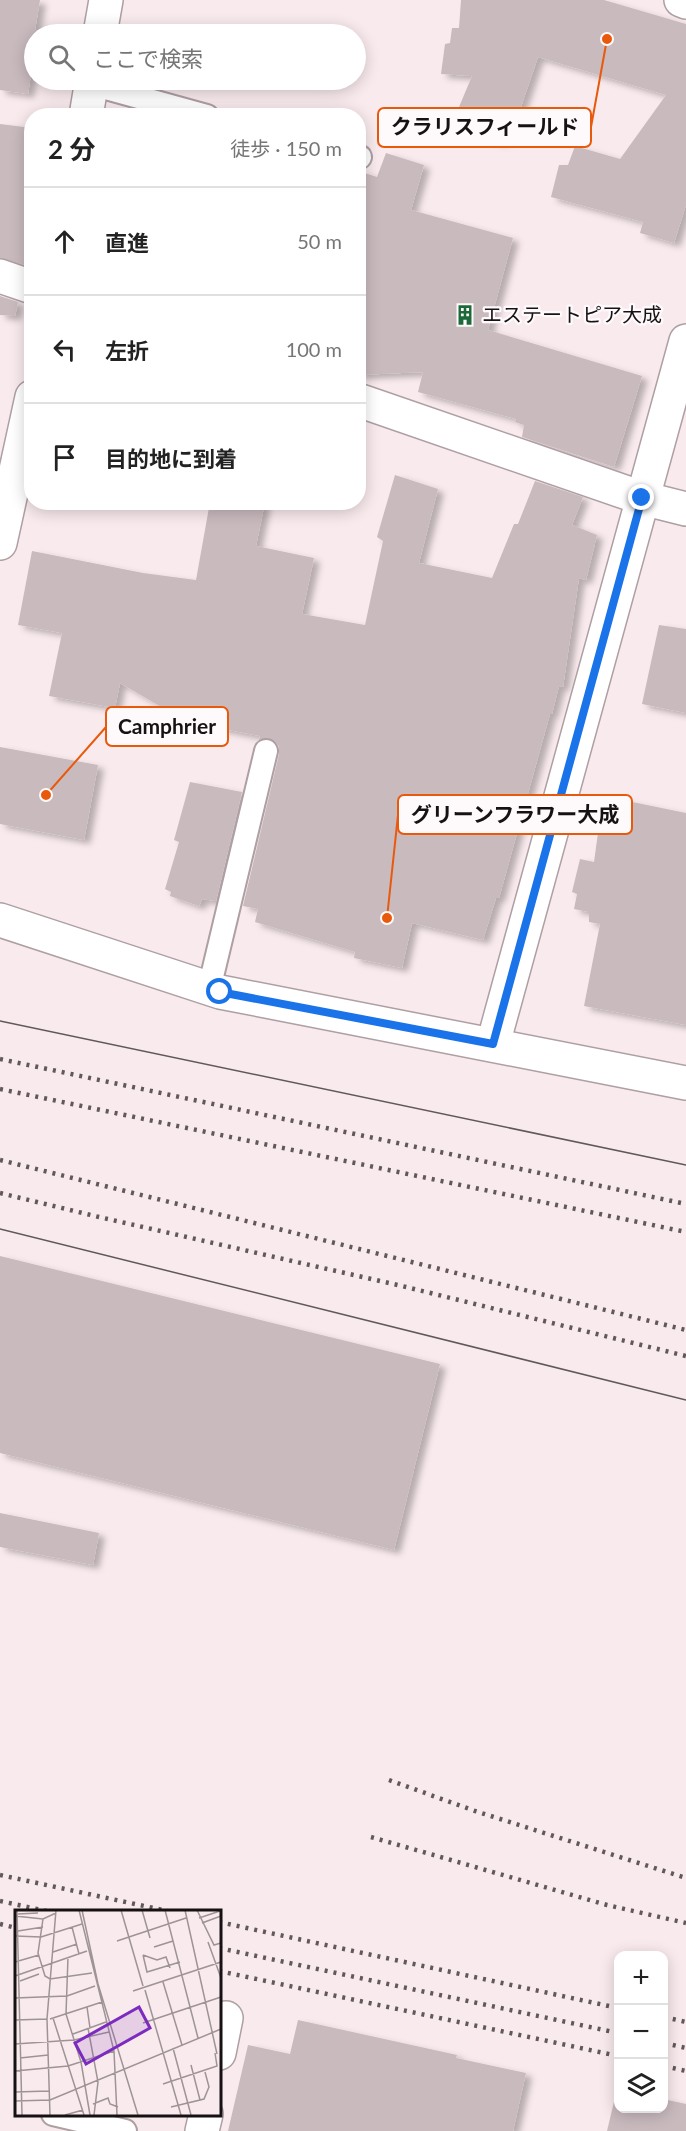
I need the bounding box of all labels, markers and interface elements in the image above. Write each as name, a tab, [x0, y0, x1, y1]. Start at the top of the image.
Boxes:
search box	[24, 24, 366, 90]
icon: search	[45, 41, 78, 74]
text: ここで検索	[93, 45, 203, 72]
callout: クラリスフィールド	[378, 108, 591, 147]
text: クラリスフィールド	[391, 113, 579, 138]
text: 2 分	[48, 133, 95, 165]
text: 徒歩 · 150 m	[230, 136, 342, 160]
icon: ahead	[48, 225, 81, 258]
text: 直進	[105, 229, 149, 256]
text: 50 m	[297, 229, 342, 253]
place label: エステートピア大成	[482, 302, 662, 326]
building icon: エステートピア大成	[453, 303, 477, 327]
icon: left	[48, 333, 81, 366]
text: 左折	[105, 337, 149, 364]
text: 100 m	[286, 337, 342, 361]
icon: arrive	[48, 441, 81, 474]
text: 目的地に到着	[105, 445, 237, 472]
route end	[628, 484, 654, 510]
callout: Camphrier	[106, 707, 228, 746]
text: Camphrier	[118, 713, 216, 738]
callout: グリーンフラワー大成	[398, 795, 632, 834]
text: グリーンフラワー大成	[411, 801, 619, 826]
route start	[206, 978, 232, 1004]
inset map	[15, 1910, 220, 2116]
map controls	[614, 1951, 668, 2113]
button: +	[614, 1951, 668, 2005]
button: −	[614, 2005, 668, 2059]
button: layers	[614, 2059, 668, 2113]

